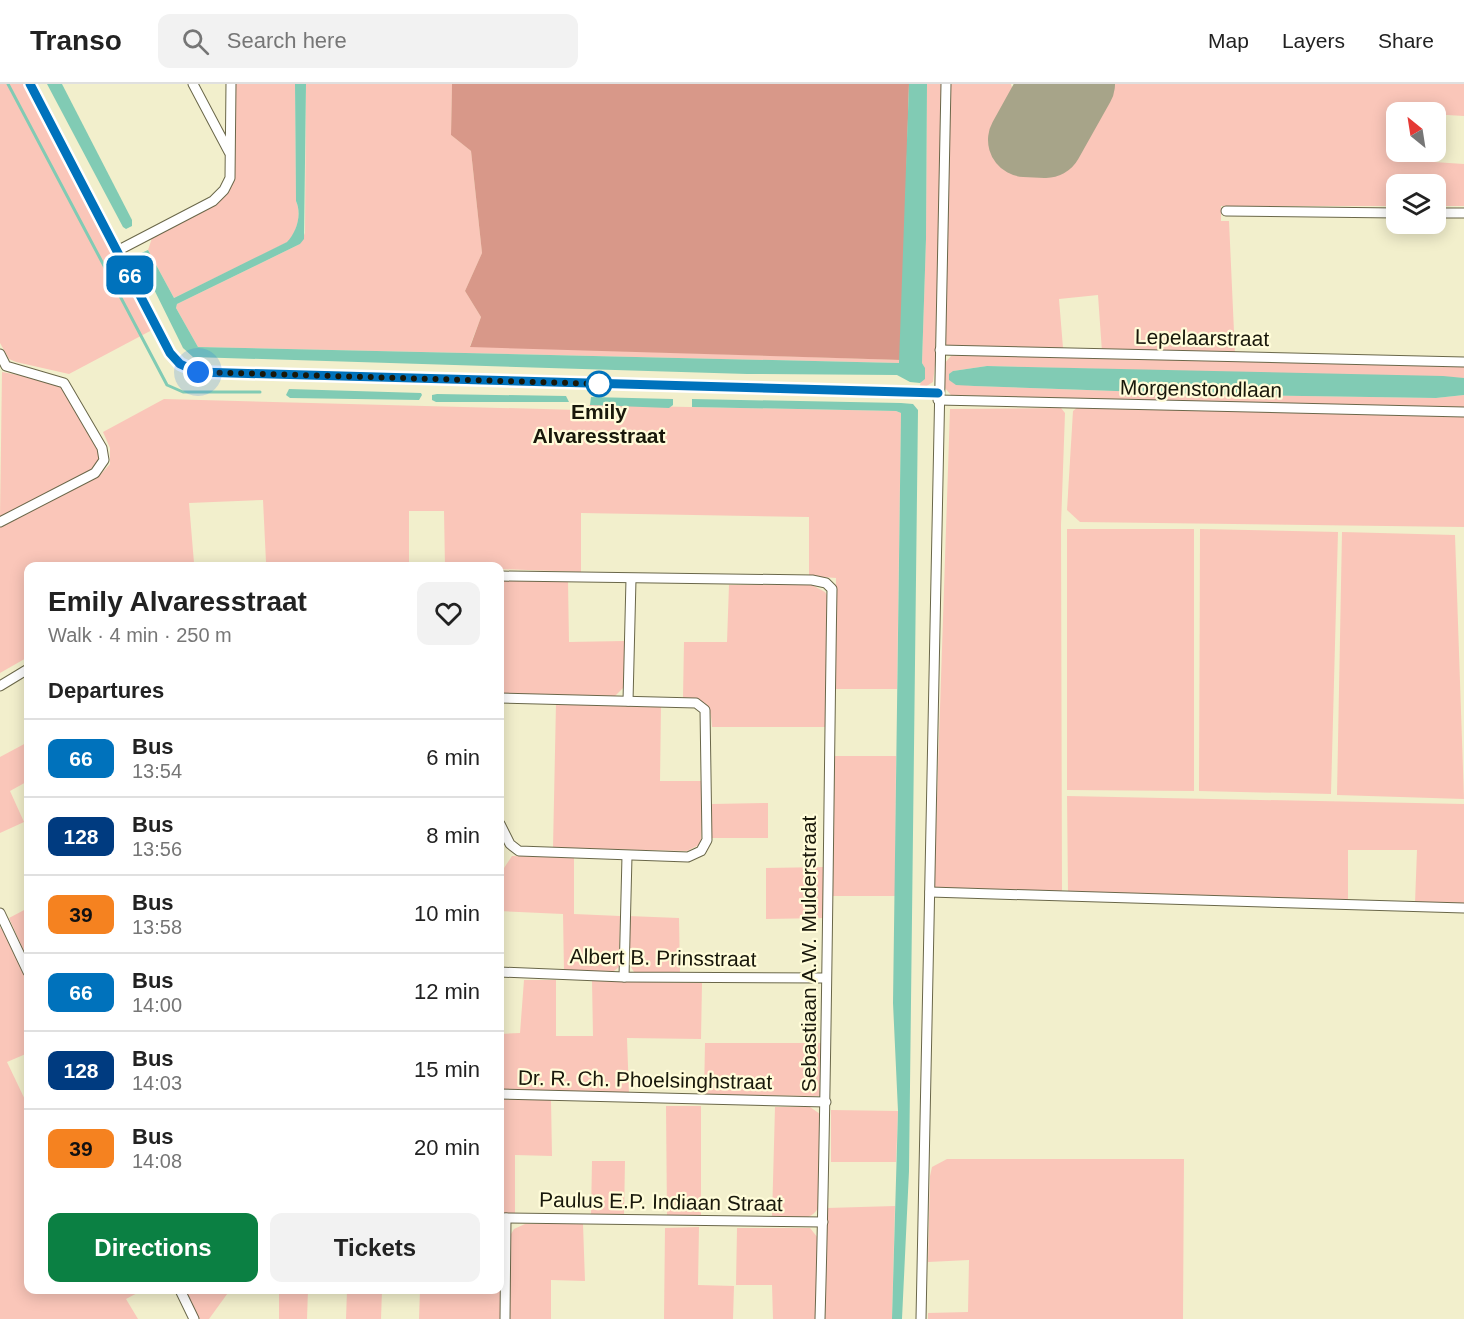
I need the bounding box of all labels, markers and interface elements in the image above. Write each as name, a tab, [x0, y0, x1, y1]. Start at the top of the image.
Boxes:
search box	[158, 14, 578, 68]
text: Transo	[30, 25, 122, 56]
icon: search	[179, 25, 212, 58]
text: Search here	[227, 28, 347, 53]
text: Map	[1208, 29, 1249, 52]
text: Layers	[1282, 29, 1345, 52]
text: Share	[1378, 29, 1434, 52]
north arrow	[1386, 102, 1446, 162]
map controls	[1386, 102, 1446, 234]
button: layers	[1386, 174, 1446, 234]
line badge: 66	[103, 256, 157, 294]
text: 66	[118, 264, 142, 287]
street label: Lepelaarstraat	[1135, 325, 1269, 350]
your location	[183, 357, 213, 387]
marker: Emily Alvaresstraat	[586, 371, 612, 397]
street label: Morgenstondlaan	[1120, 376, 1282, 401]
place label: Emily Alvaresstraat	[532, 400, 666, 447]
button: heart	[417, 582, 480, 645]
text: Emily Alvaresstraat	[48, 586, 307, 617]
text: Walk · 4 min · 250 m	[48, 624, 232, 646]
text: Departures	[48, 678, 164, 703]
text: Bus	[132, 734, 174, 759]
text: 6 min	[426, 745, 480, 770]
text: 66	[69, 747, 93, 770]
text: 13:54	[132, 760, 182, 782]
text: Bus	[132, 812, 174, 837]
street label: Sebastiaan A.W. Mulderstraat	[797, 816, 820, 1092]
text: 8 min	[426, 823, 480, 848]
text: 128	[63, 825, 99, 848]
text: 13:56	[132, 838, 182, 860]
text: Bus	[132, 890, 174, 915]
text: 10 min	[414, 901, 480, 926]
text: 39	[69, 903, 93, 926]
text: 13:58	[132, 916, 182, 938]
street label: Albert B. Prinsstraat	[569, 944, 757, 971]
text: Bus	[132, 968, 174, 993]
text: 12 min	[414, 979, 480, 1004]
text: 66	[69, 981, 93, 1004]
text: 14:00	[132, 994, 182, 1016]
text: Bus	[132, 1046, 174, 1071]
text: 15 min	[414, 1057, 480, 1082]
text: 128	[63, 1059, 99, 1082]
street label: Dr. R. Ch. Phoelsinghstraat	[518, 1066, 773, 1093]
text: 14:03	[132, 1072, 182, 1094]
text: Bus	[132, 1124, 174, 1149]
text: 20 min	[414, 1135, 480, 1160]
text: 39	[69, 1137, 93, 1160]
text: 14:08	[132, 1150, 182, 1172]
street label: Paulus E.P. Indiaan Straat	[539, 1188, 783, 1215]
button: Directions	[48, 1213, 258, 1282]
button: Tickets	[270, 1213, 480, 1282]

